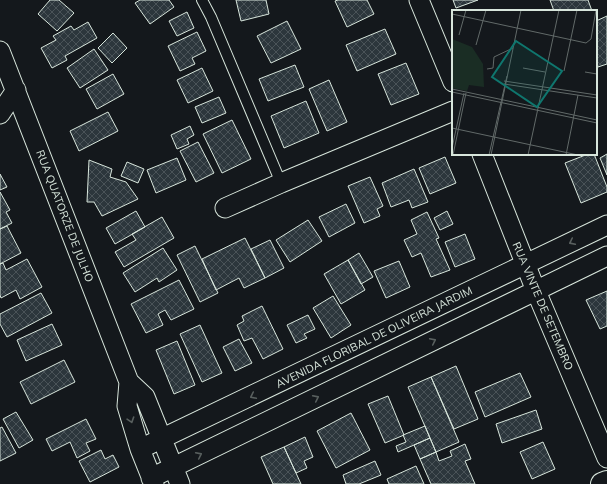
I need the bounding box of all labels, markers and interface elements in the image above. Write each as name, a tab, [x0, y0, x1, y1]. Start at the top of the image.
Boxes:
inset map	[452, 10, 597, 155]
street label: RUA QUATORZE DE JULHO	[33, 148, 97, 284]
one-way arrow	[569, 237, 576, 245]
street label: RUA VINTE DE SETEMBRO	[510, 240, 576, 372]
street label: AVENIDA FLORIBAL DE OLIVEIRA JARDIM	[273, 283, 475, 391]
one-way arrow	[429, 338, 436, 346]
one-way arrow	[250, 391, 257, 399]
one-way arrow	[312, 395, 319, 403]
one-way arrow	[126, 417, 135, 424]
one-way arrow	[195, 452, 202, 460]

